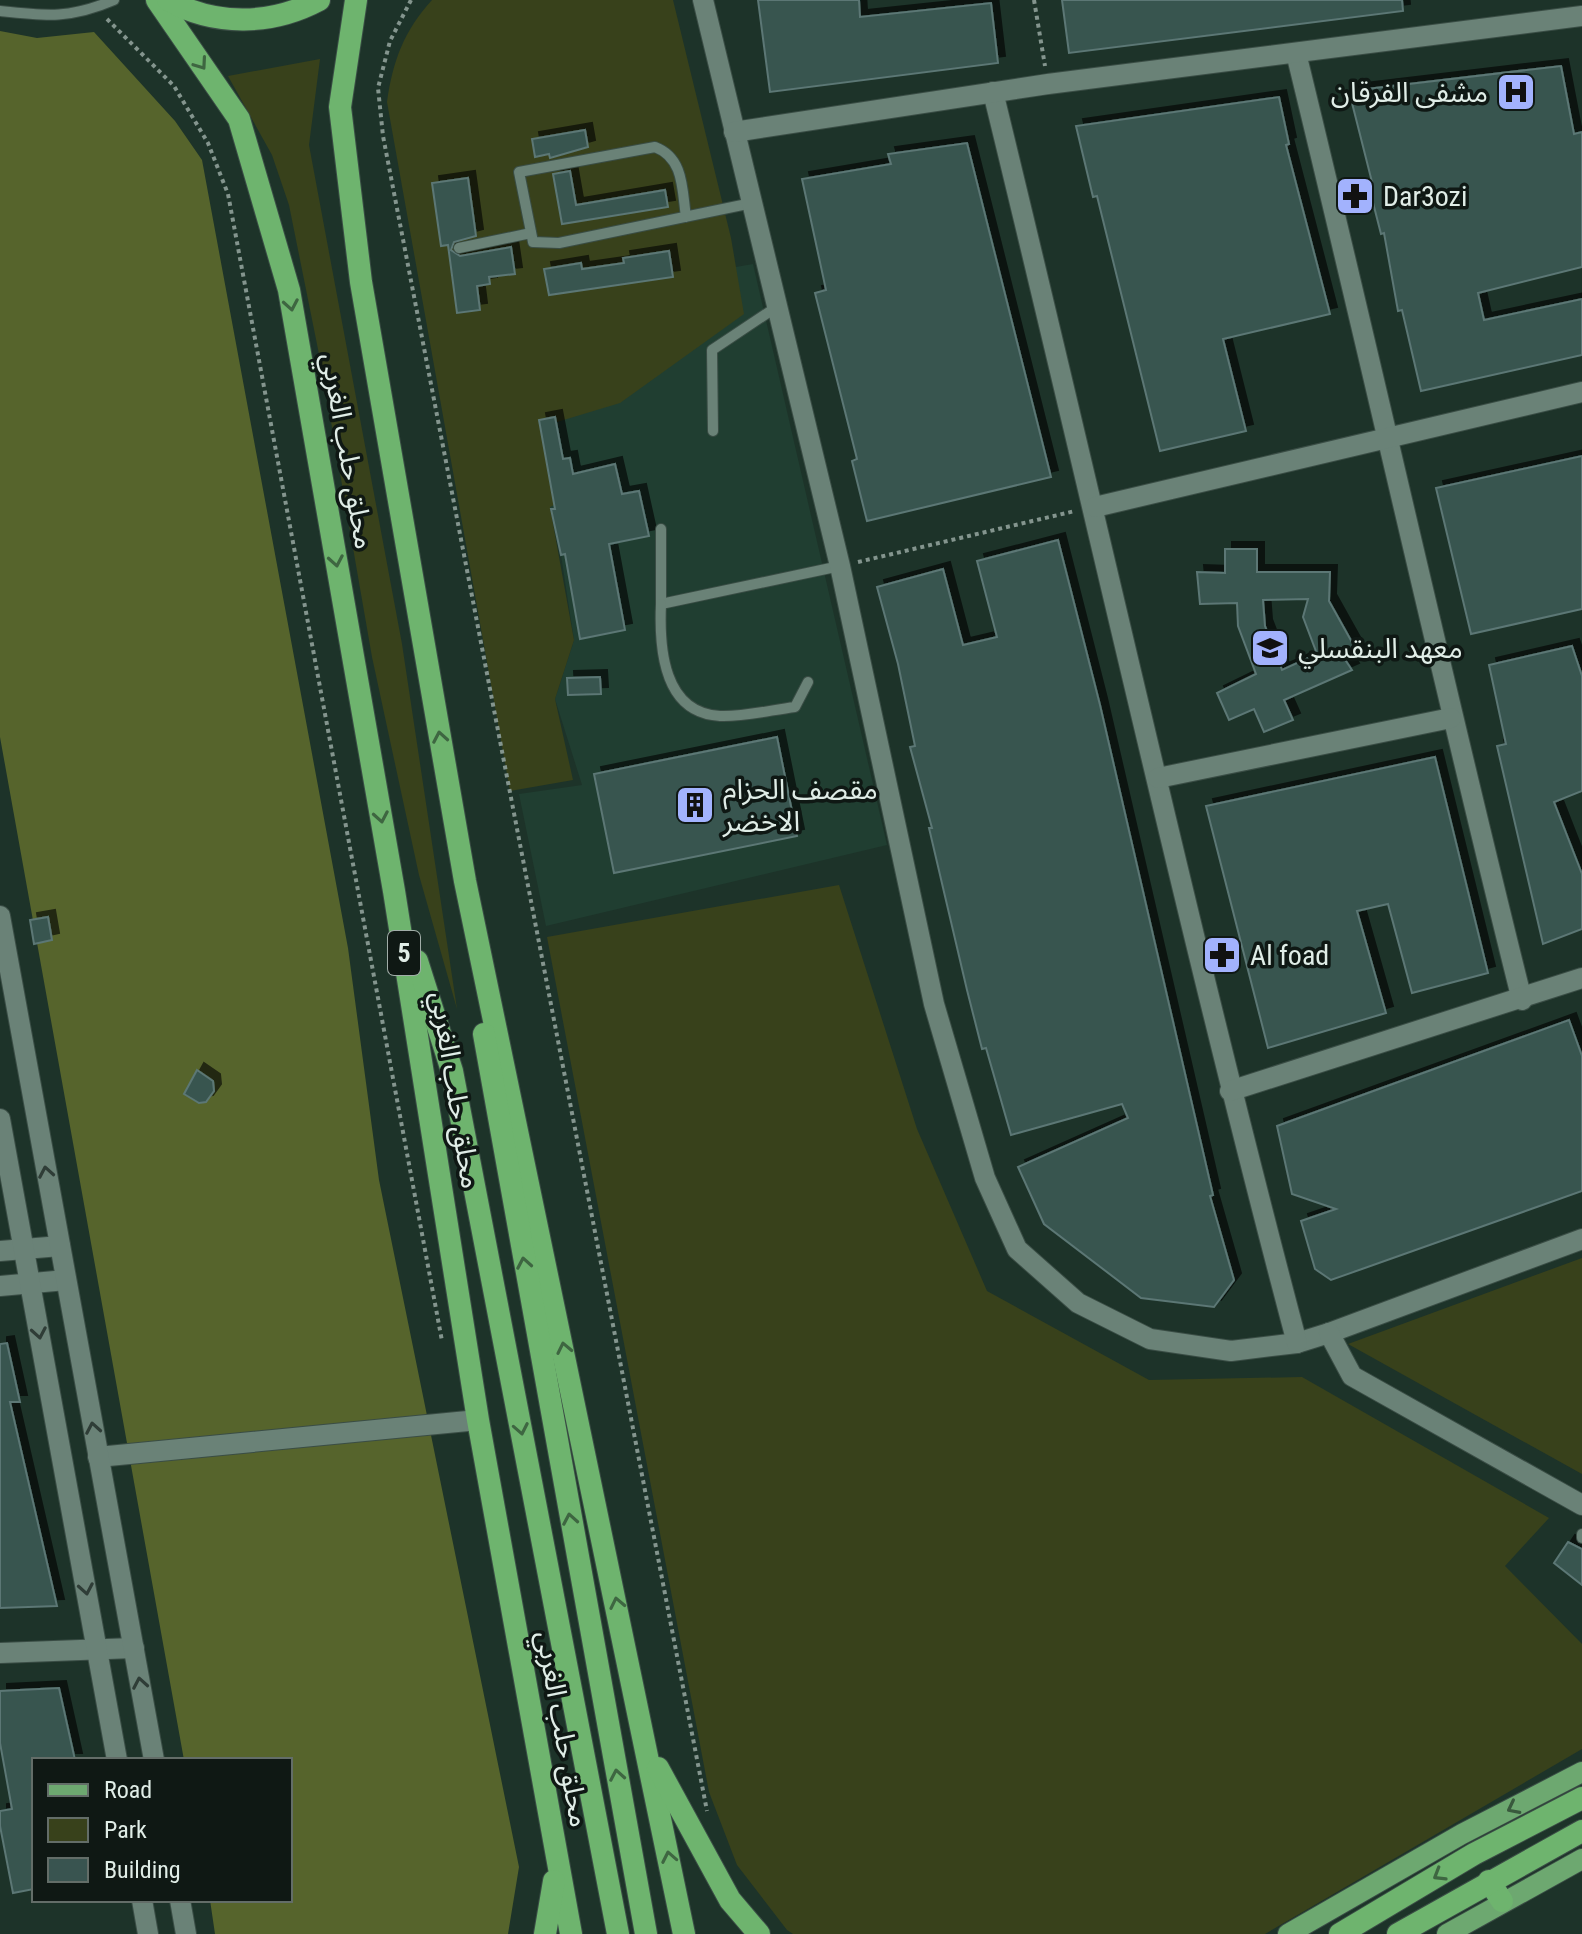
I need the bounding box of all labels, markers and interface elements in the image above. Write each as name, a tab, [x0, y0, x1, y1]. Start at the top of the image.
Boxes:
one-way arrow	[191, 56, 206, 70]
hospital icon: مشفى الفرقان	[1495, 71, 1537, 113]
place label: مشفى الفرقان	[1331, 76, 1488, 109]
pharmacy icon: Dar3ozi	[1334, 175, 1376, 217]
place label: Dar3ozi	[1383, 180, 1467, 213]
one-way arrow	[282, 298, 299, 312]
street label: محلق حلب الغربي	[310, 350, 382, 553]
one-way arrow	[327, 554, 344, 568]
school or university icon: معهد البنقسلي	[1249, 627, 1291, 669]
place label: معهد البنقسلي	[1298, 632, 1463, 669]
one-way arrow	[432, 730, 449, 743]
place label: مقصف الحزام الاخضر	[722, 773, 878, 838]
building icon: مقصف الحزام الاخضر	[674, 784, 716, 826]
one-way arrow	[372, 810, 389, 824]
road number: 5	[388, 931, 420, 975]
pharmacy icon: Al foad	[1201, 934, 1243, 976]
place label: Al foad	[1250, 939, 1329, 972]
street label: محلق حلب الغربي	[420, 989, 488, 1191]
one-way arrow	[39, 1165, 56, 1179]
one-way arrow	[516, 1256, 533, 1270]
one-way arrow	[30, 1326, 47, 1339]
one-way arrow	[556, 1342, 573, 1356]
one-way arrow	[85, 1421, 102, 1434]
one-way arrow	[511, 1423, 528, 1436]
one-way arrow	[563, 1512, 580, 1526]
one-way arrow	[76, 1582, 93, 1596]
one-way arrow	[609, 1596, 626, 1610]
street label: محلق حلب الغربي	[525, 1628, 597, 1831]
one-way arrow	[133, 1677, 150, 1690]
legend	[32, 1758, 292, 1902]
one-way arrow	[610, 1768, 627, 1781]
text: Road	[104, 1776, 152, 1804]
one-way arrow	[1506, 1798, 1521, 1814]
text: Park	[104, 1816, 147, 1844]
one-way arrow	[661, 1851, 678, 1865]
text: Building	[104, 1856, 181, 1884]
one-way arrow	[1433, 1865, 1448, 1880]

